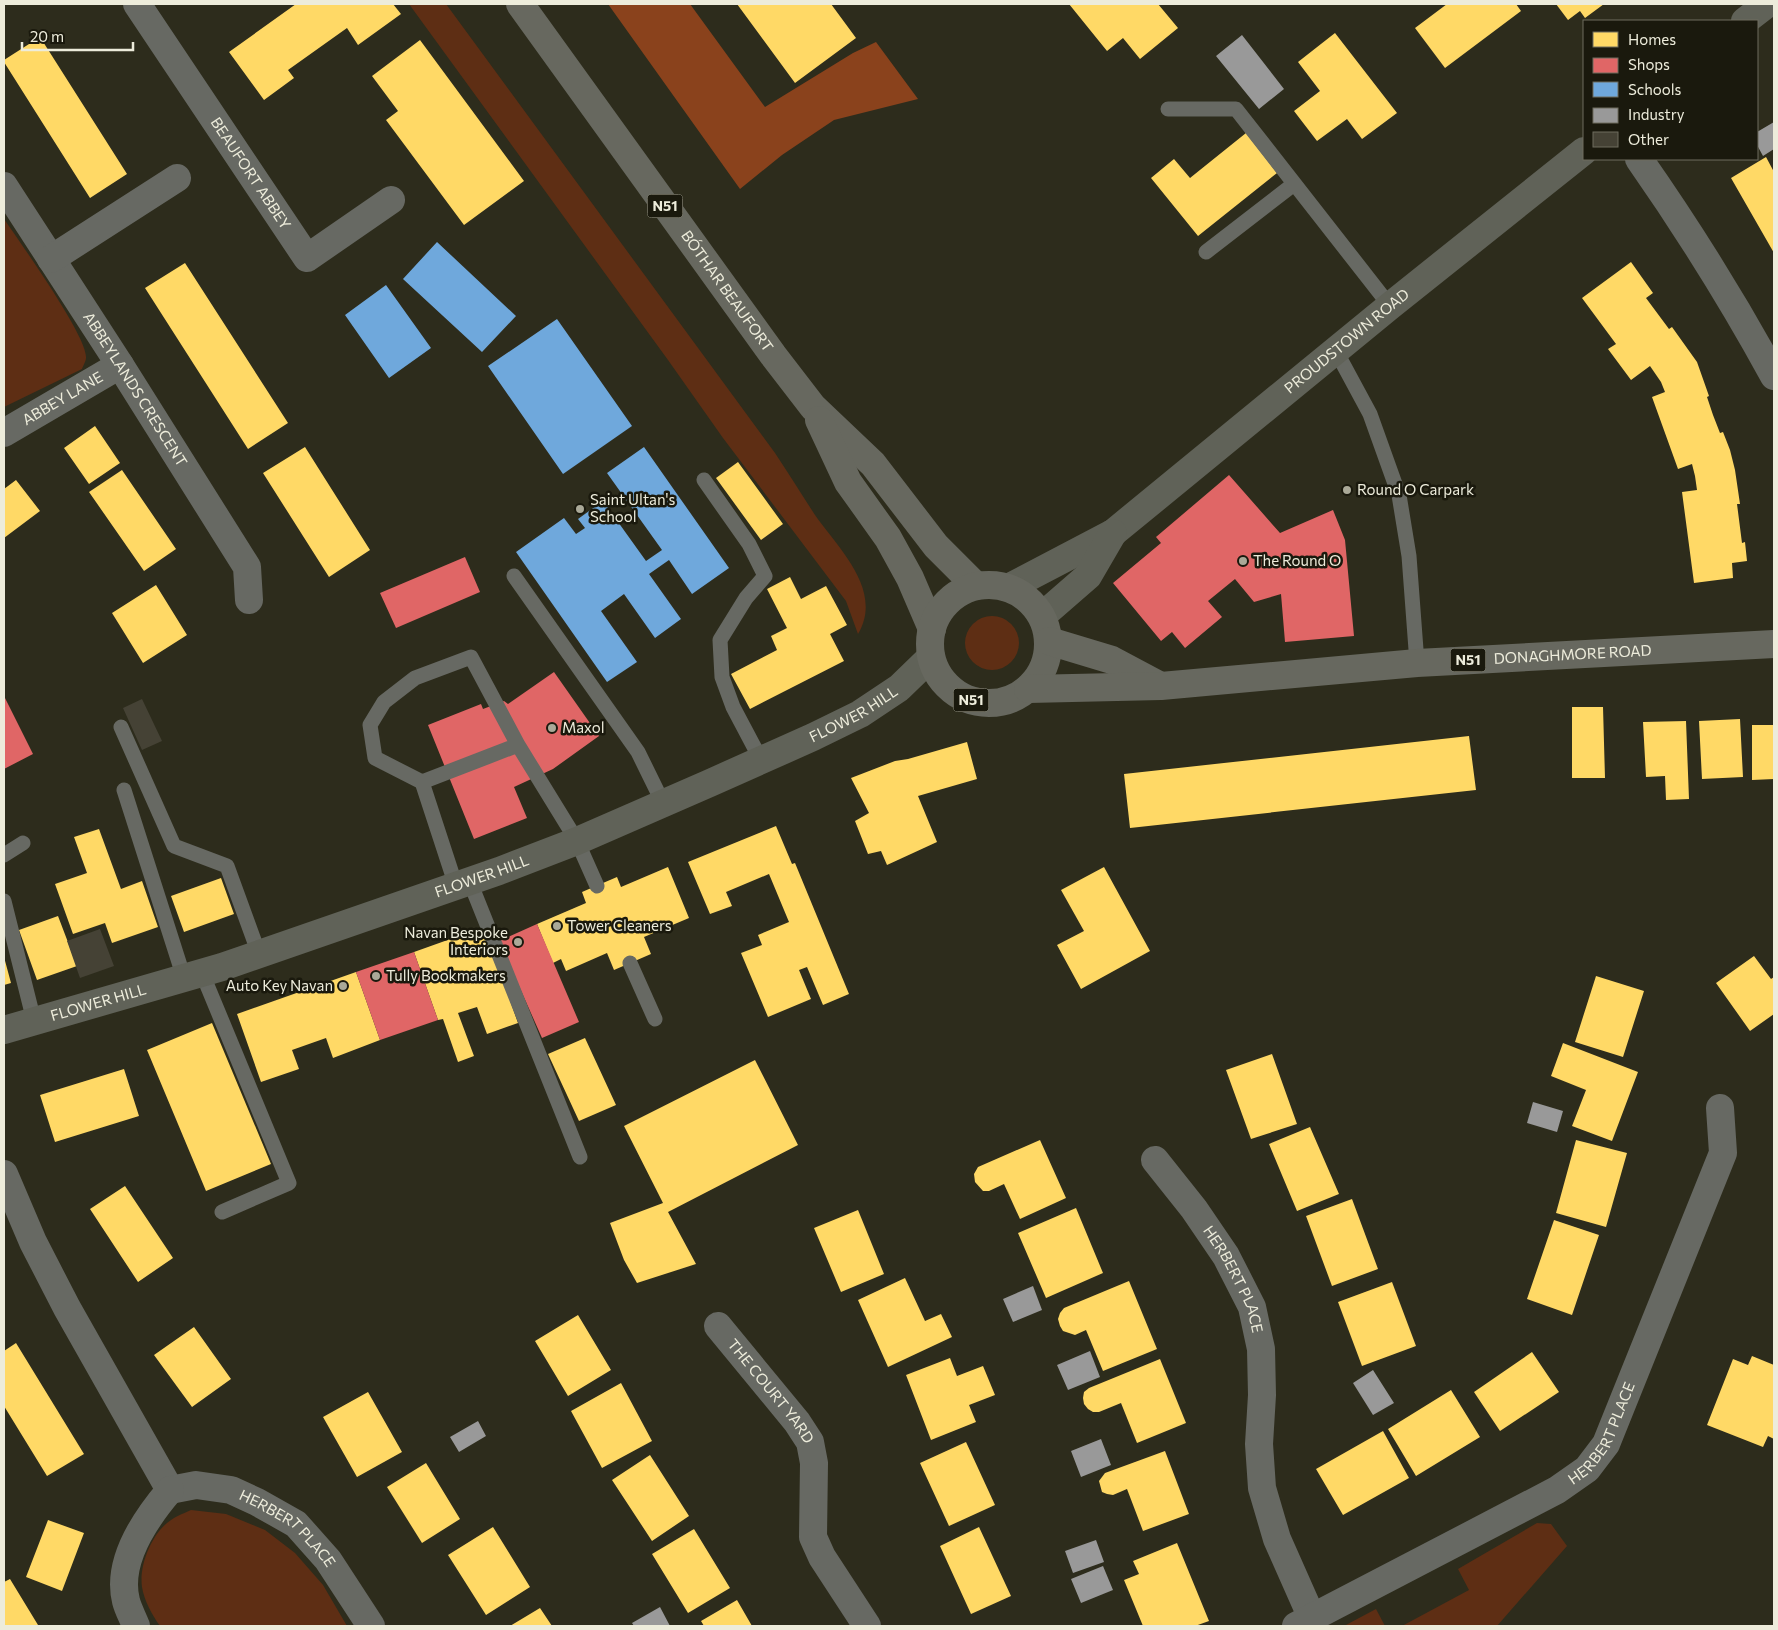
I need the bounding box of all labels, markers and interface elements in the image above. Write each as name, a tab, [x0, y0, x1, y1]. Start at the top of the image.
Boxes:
scale bar	[22, 20, 134, 52]
legend	[1583, 20, 1758, 160]
text: 20 m	[30, 27, 64, 45]
text: Homes	[1628, 30, 1676, 48]
text: Shops	[1628, 55, 1670, 73]
text: Schools	[1628, 80, 1682, 98]
text: Industry	[1628, 105, 1685, 123]
street label: BEAUFORT ABBEY	[207, 114, 295, 233]
text: Other	[1628, 130, 1669, 148]
road number: N51	[648, 195, 682, 218]
street label: BÓTHAR BEAUFORT	[678, 226, 778, 355]
street label: PROUDSTOWN ROAD	[1280, 284, 1412, 397]
street label: ABBEYLANDS CRESCENT	[80, 308, 192, 470]
street label: ABBEY LANE	[19, 367, 106, 428]
place label: Round O Carpark	[1357, 480, 1474, 498]
marker: Round O Carpark	[1341, 484, 1353, 496]
place label: Saint Ultan's School	[590, 490, 676, 525]
marker: Saint Ultan's School	[574, 503, 586, 515]
place label: The Round O	[1253, 551, 1341, 569]
marker: The Round O	[1237, 555, 1249, 567]
street label: DONAGHMORE ROAD	[1493, 641, 1652, 667]
road number: N51	[1450, 648, 1486, 672]
street label: FLOWER HILL	[806, 681, 901, 745]
road number: N51	[954, 688, 988, 712]
place label: Maxol	[562, 718, 604, 736]
marker: Maxol	[546, 722, 558, 734]
street label: FLOWER HILL	[432, 850, 531, 901]
place label: Tower Cleaners	[567, 916, 672, 934]
marker: Tower Cleaners	[551, 920, 563, 932]
place label: Navan Bespoke Interiors	[404, 923, 508, 958]
marker: Navan Bespoke Interiors	[512, 936, 524, 948]
place label: Tully Bookmakers	[386, 966, 506, 984]
marker: Tully Bookmakers	[370, 970, 382, 982]
place label: Auto Key Navan	[226, 976, 333, 994]
street label: FLOWER HILL	[48, 979, 148, 1024]
marker: Auto Key Navan	[337, 980, 349, 992]
street label: HERBERT PLACE	[1200, 1222, 1267, 1335]
street label: THE COURT YARD	[724, 1335, 818, 1446]
street label: HERBERT PLACE	[1564, 1379, 1638, 1488]
street label: HERBERT PLACE	[237, 1485, 340, 1570]

